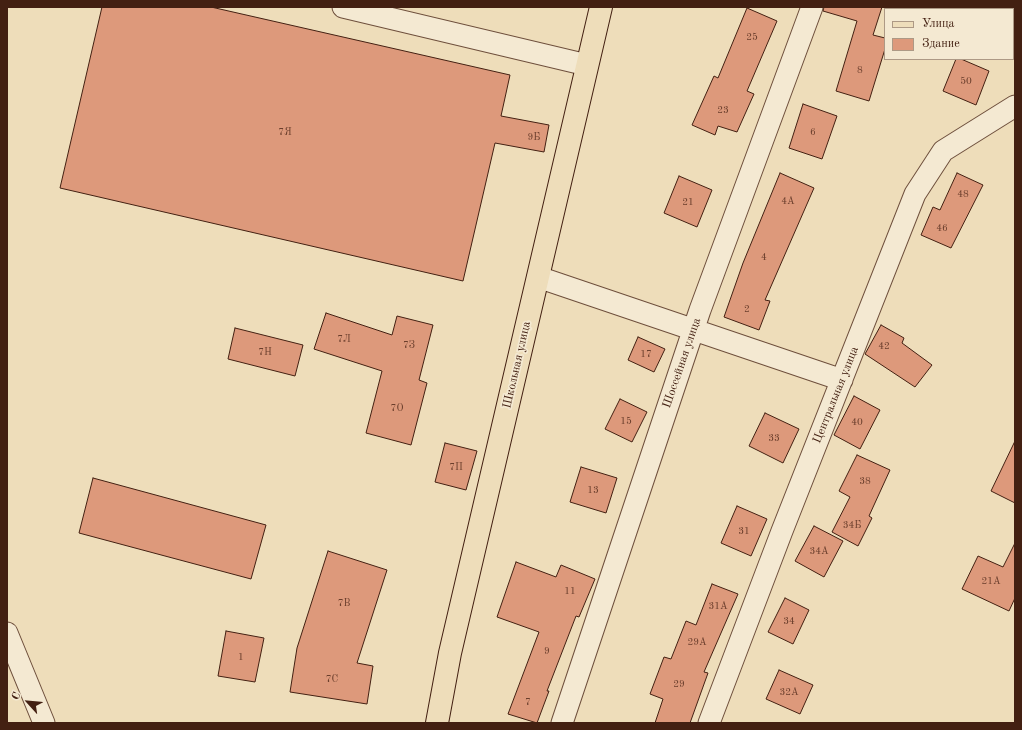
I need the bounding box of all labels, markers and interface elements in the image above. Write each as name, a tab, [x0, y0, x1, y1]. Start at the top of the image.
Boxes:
legend	[884, 8, 1014, 60]
text: Улица	[922, 18, 955, 30]
house number: 25	[746, 31, 758, 43]
text: Здание	[922, 38, 960, 50]
house number: 8	[857, 64, 863, 76]
house number: 50	[960, 75, 972, 87]
house number: 23	[717, 104, 729, 116]
house number: 7Я	[278, 126, 292, 138]
house number: 6	[810, 126, 816, 138]
house number: 9Б	[528, 131, 540, 143]
house number: 48	[957, 188, 969, 200]
house number: 4А	[781, 195, 795, 207]
house number: 21	[682, 196, 694, 208]
house number: 46	[936, 222, 948, 234]
house number: 4	[761, 251, 767, 263]
house number: 2	[744, 303, 750, 315]
street label: Шоссейная улица	[660, 316, 704, 410]
street label: Школьная улица	[500, 320, 534, 410]
house number: 7Л	[337, 333, 351, 345]
house number: 7З	[403, 339, 415, 351]
house number: 42	[878, 340, 890, 352]
street label: Центральная улица	[810, 344, 862, 446]
house number: 7Н	[258, 346, 272, 358]
house number: 17	[640, 348, 652, 360]
house number: 7О	[391, 402, 403, 414]
house number: 15	[620, 415, 632, 427]
house number: 40	[851, 416, 863, 428]
house number: 33	[768, 432, 780, 444]
house number: 7П	[449, 461, 463, 473]
house number: 38	[859, 475, 871, 487]
house number: 13	[587, 484, 599, 496]
house number: 34Б	[843, 519, 861, 531]
house number: 31	[738, 525, 750, 537]
house number: 34А	[809, 545, 829, 557]
house number: 21А	[981, 575, 1001, 587]
house number: 11	[564, 585, 576, 597]
house number: 7В	[338, 597, 350, 609]
house number: 31А	[708, 600, 728, 612]
house number: 34	[783, 615, 795, 627]
house number: 29А	[687, 636, 707, 648]
house number: 9	[544, 645, 550, 657]
house number: 1	[238, 651, 244, 663]
house number: 7С	[326, 673, 338, 685]
house number: 29	[673, 678, 685, 690]
north arrow	[8, 682, 48, 722]
house number: 32А	[779, 686, 799, 698]
text: С	[10, 691, 23, 702]
house number: 7	[525, 696, 531, 708]

